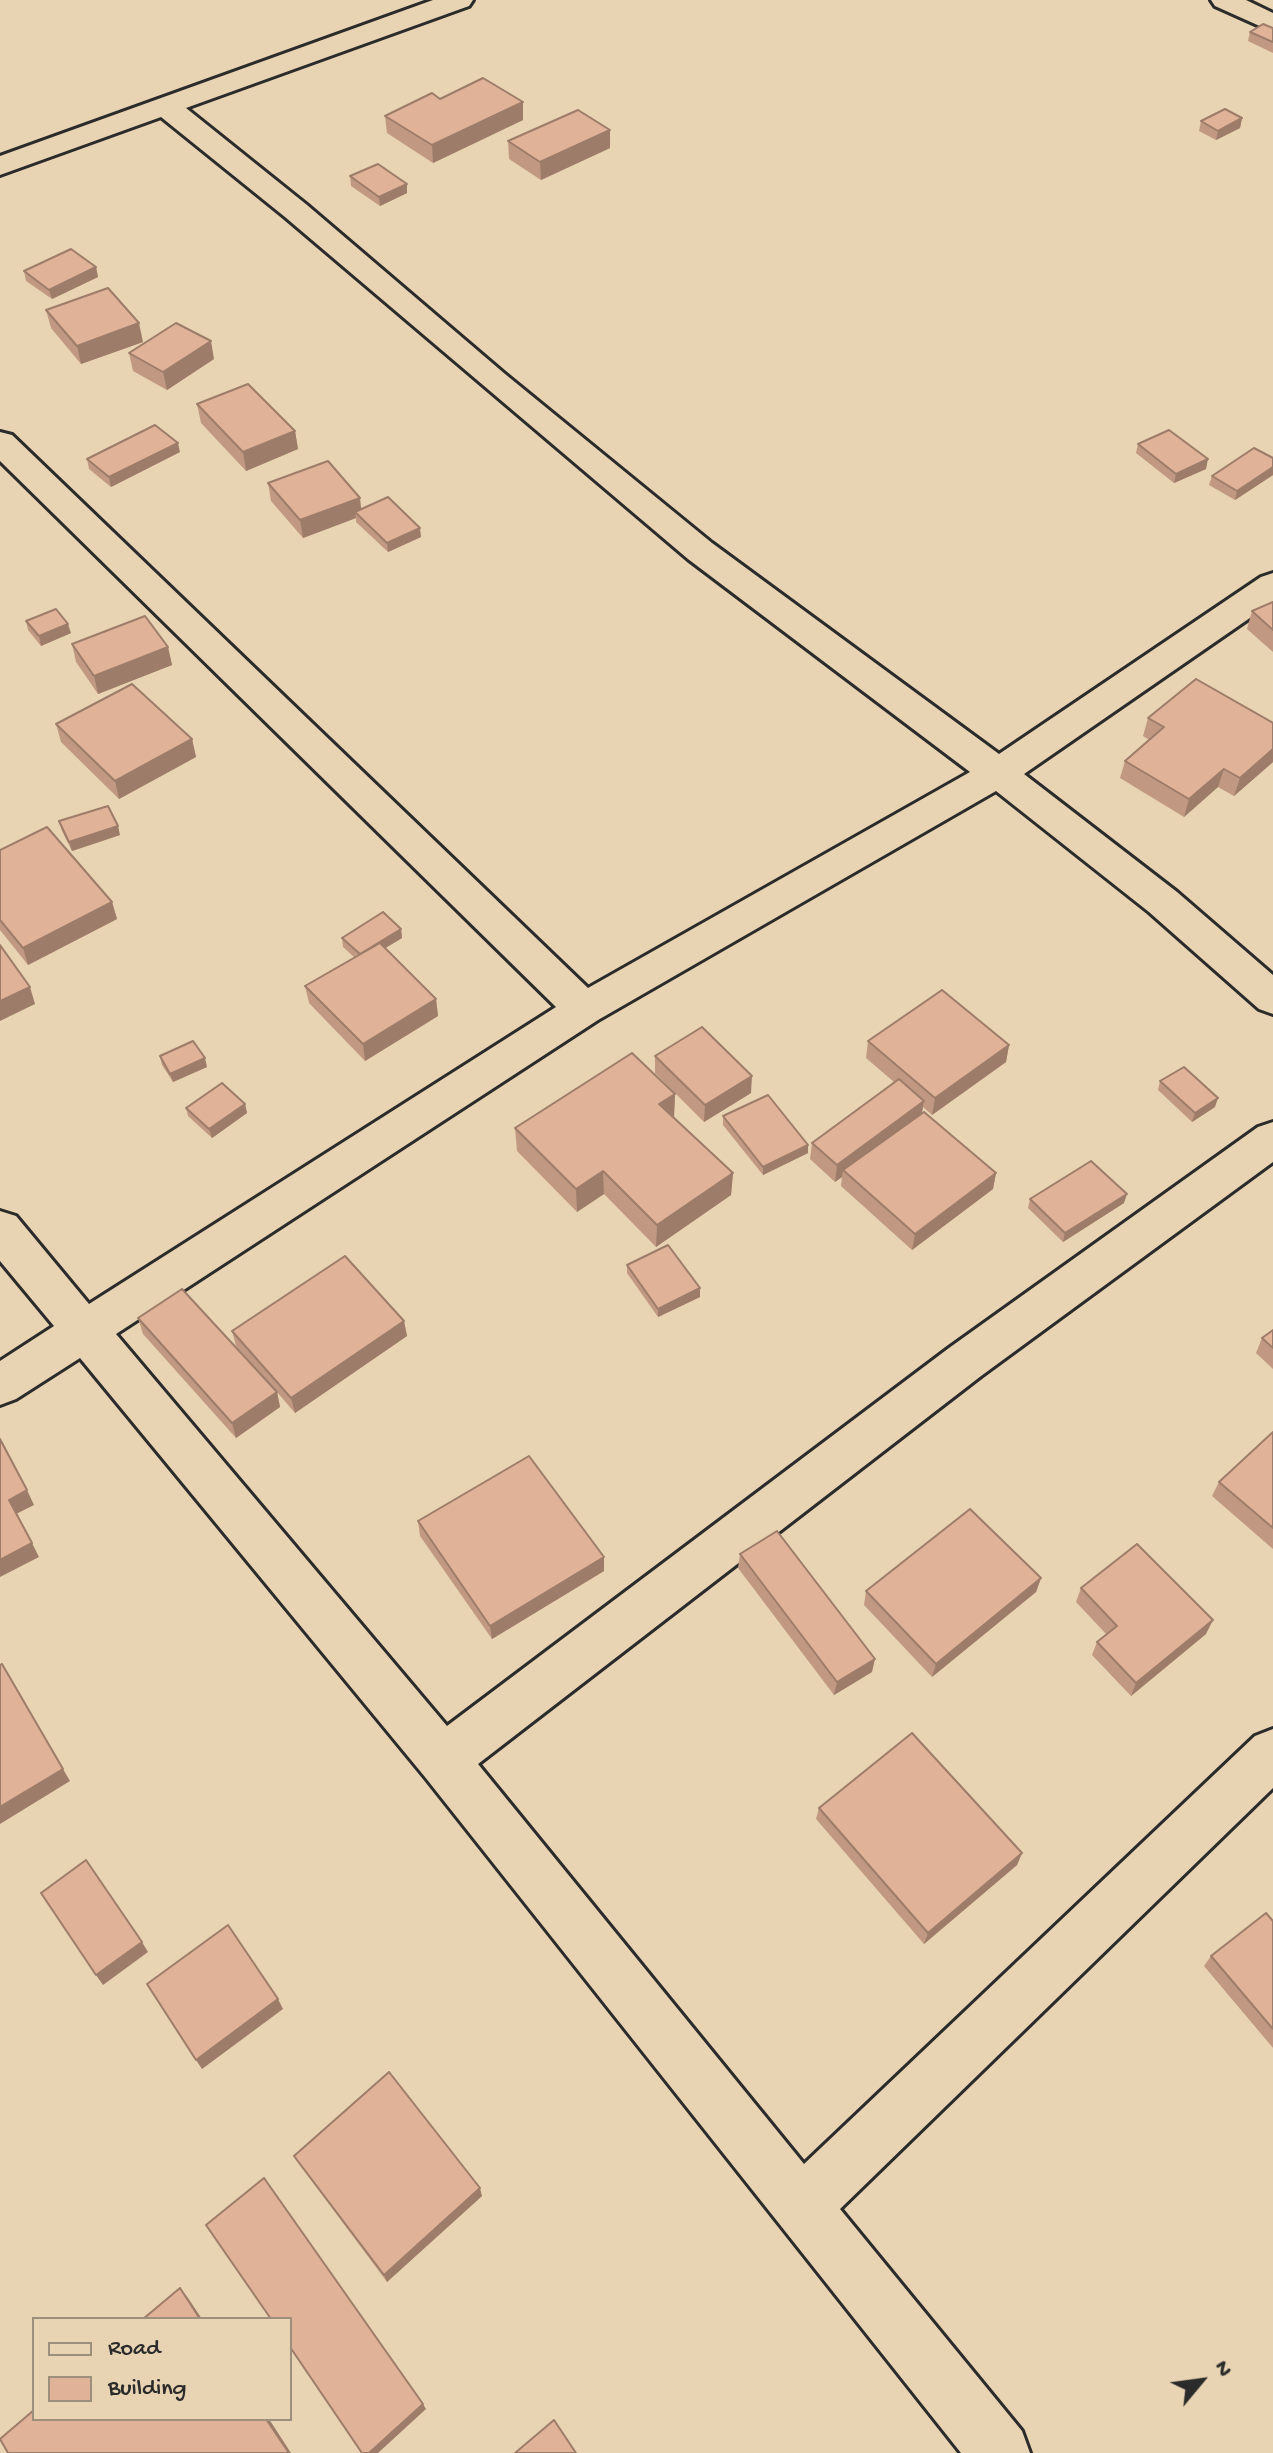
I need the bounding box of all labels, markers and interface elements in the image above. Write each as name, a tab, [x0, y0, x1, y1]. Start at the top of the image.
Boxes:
legend	[32, 2317, 292, 2421]
text: Road	[108, 2335, 160, 2364]
north arrow	[1161, 2341, 1241, 2421]
text: N	[1207, 2357, 1237, 2382]
text: Building	[108, 2375, 186, 2404]

